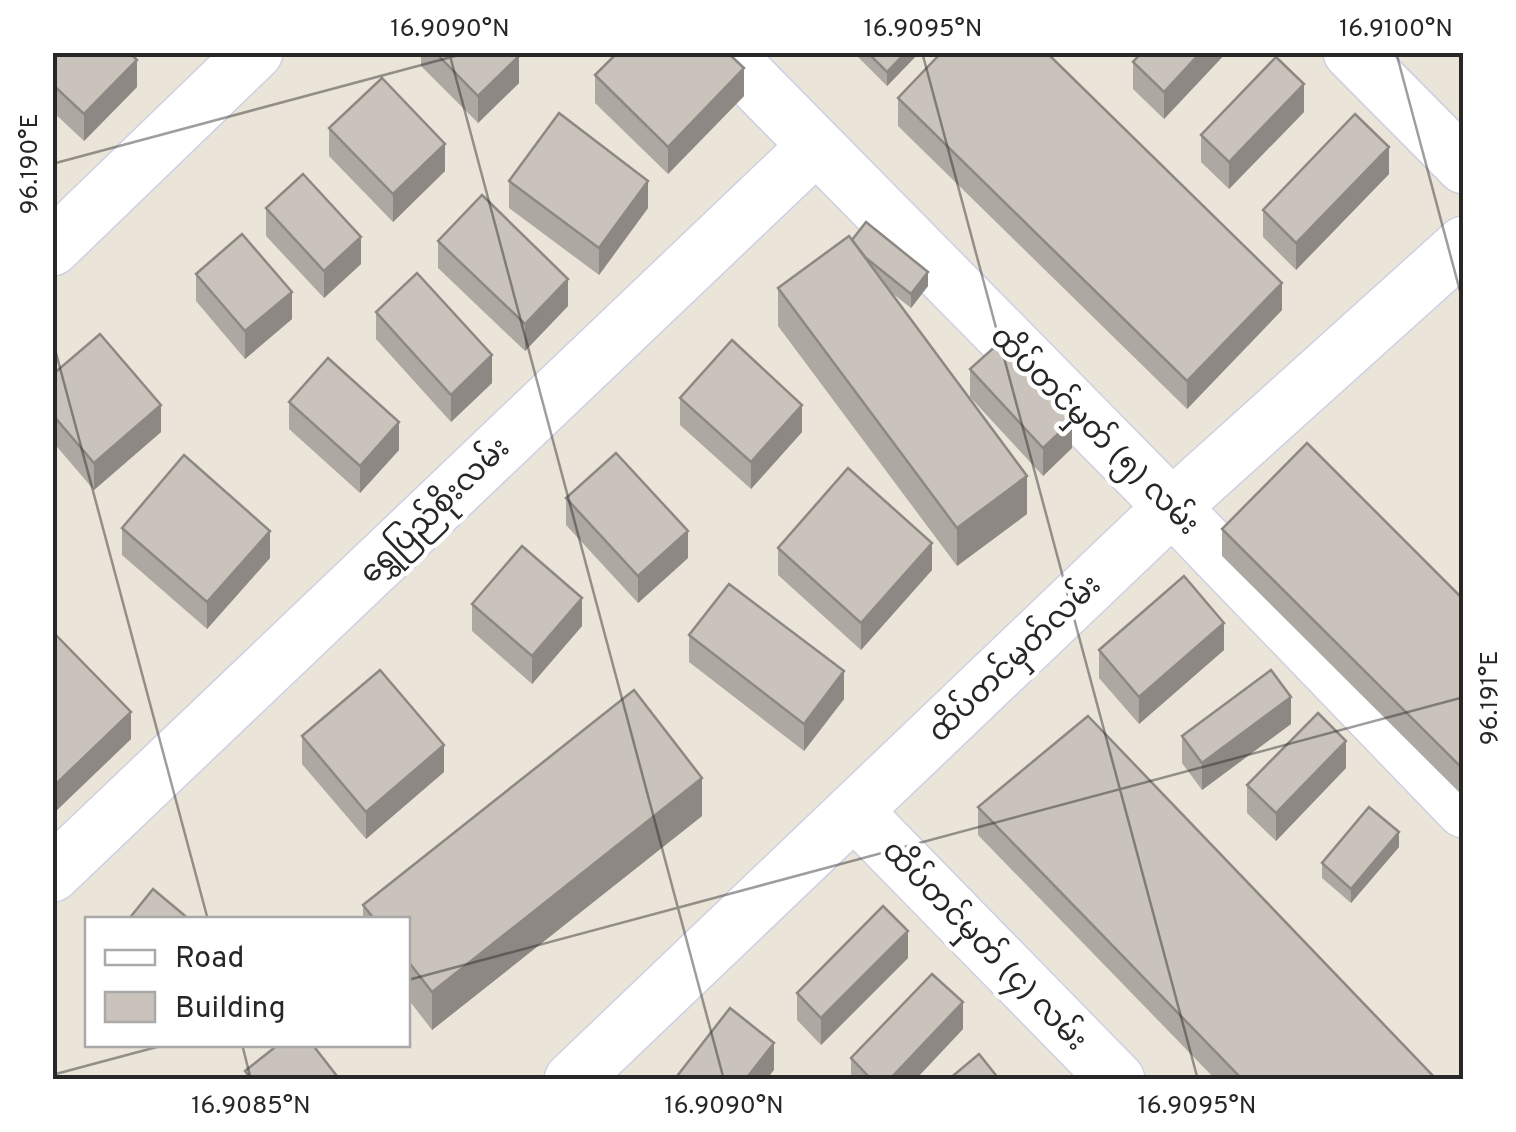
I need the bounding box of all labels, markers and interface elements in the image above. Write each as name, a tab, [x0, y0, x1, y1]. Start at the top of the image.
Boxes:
text: 16.9090°N	[390, 14, 510, 46]
text: 16.9095°N	[863, 14, 983, 46]
text: 16.9100°N	[1339, 14, 1453, 46]
text: 96.190°E	[15, 114, 47, 214]
street label: ထိပ်တင်မှတ် (၅) လမ်း	[978, 315, 1210, 547]
street label: ရွှေပြည်စိုးလမ်း	[349, 427, 521, 596]
street label: ထိပ်တင်မှတ်လမ်း	[918, 564, 1113, 754]
text: 96.191°E	[1475, 651, 1507, 745]
street label: ထိပ်တင်မှတ် (၄) လမ်း	[870, 829, 1098, 1063]
legend	[85, 917, 410, 1047]
text: Road	[175, 941, 244, 978]
text: Building	[175, 991, 286, 1028]
text: 16.9085°N	[191, 1091, 311, 1123]
text: 16.9090°N	[664, 1091, 784, 1123]
text: 16.9095°N	[1137, 1091, 1257, 1123]

